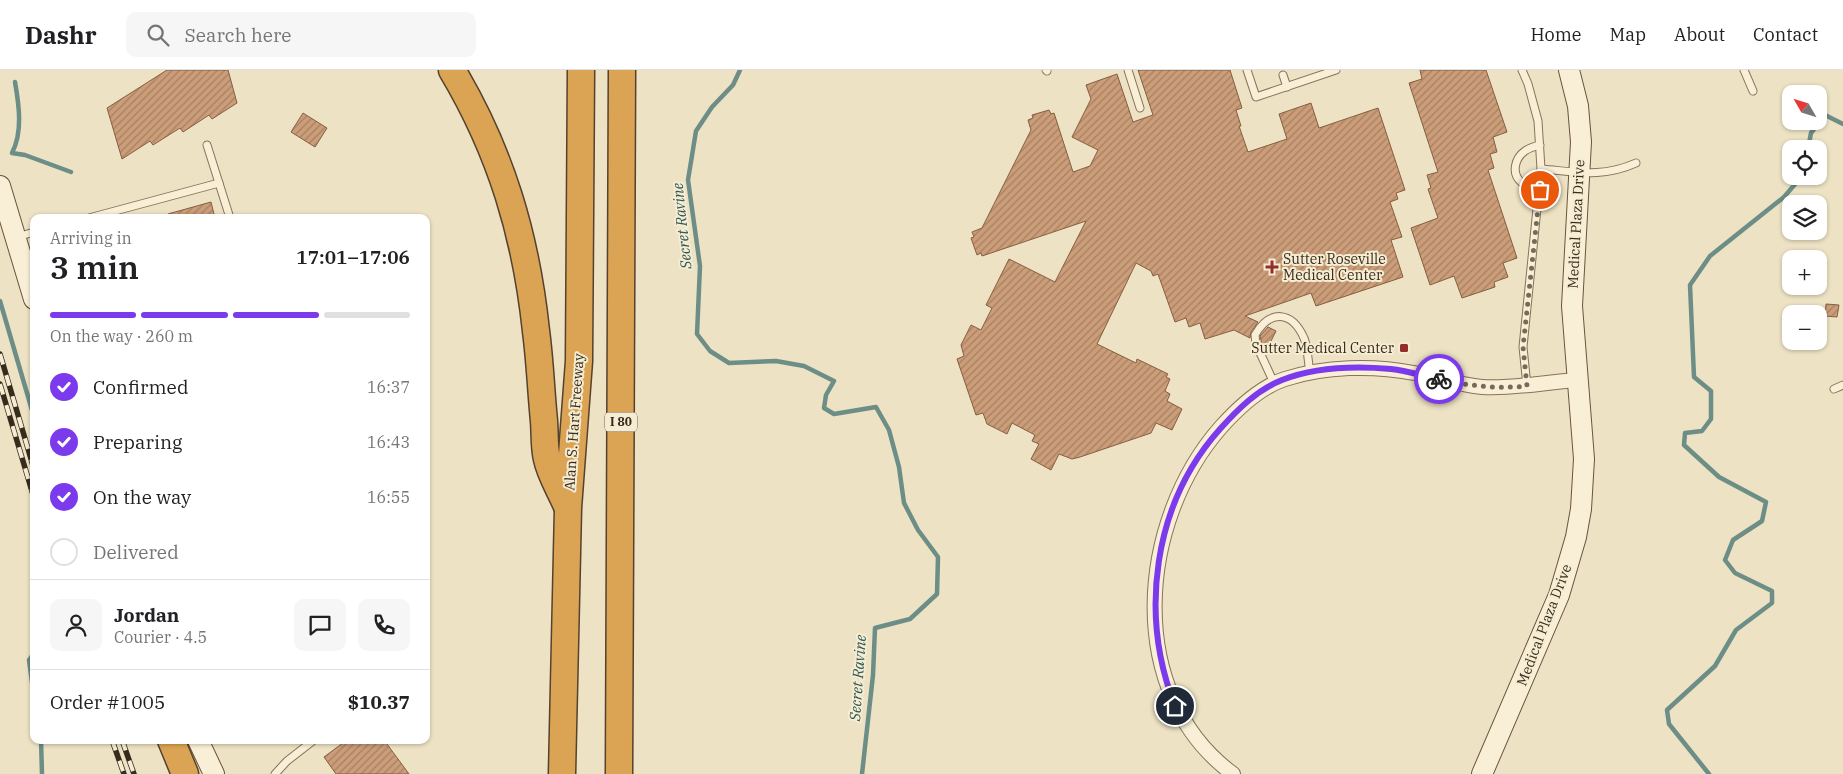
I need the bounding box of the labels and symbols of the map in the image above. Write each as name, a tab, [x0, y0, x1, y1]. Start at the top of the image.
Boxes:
north arrow	[1782, 85, 1828, 130]
street label: Medical Plaza Drive	[1564, 159, 1588, 289]
pin	[1519, 169, 1561, 211]
water label: Secret Ravine	[667, 182, 696, 271]
place label: Sutter Roseville Medical Center	[1283, 250, 1386, 284]
marker: Sutter Roseville Medical Center	[1265, 260, 1279, 274]
place label: Sutter Medical Center	[1251, 339, 1395, 357]
marker: Sutter Medical Center	[1398, 342, 1410, 354]
street label: Alan S. Hart Freeway	[560, 352, 588, 491]
courier	[1414, 354, 1464, 404]
road number: I 80	[605, 412, 637, 432]
street label: Medical Plaza Drive	[1512, 562, 1576, 688]
water label: Secret Ravine	[845, 634, 870, 723]
pin	[1154, 685, 1196, 727]

